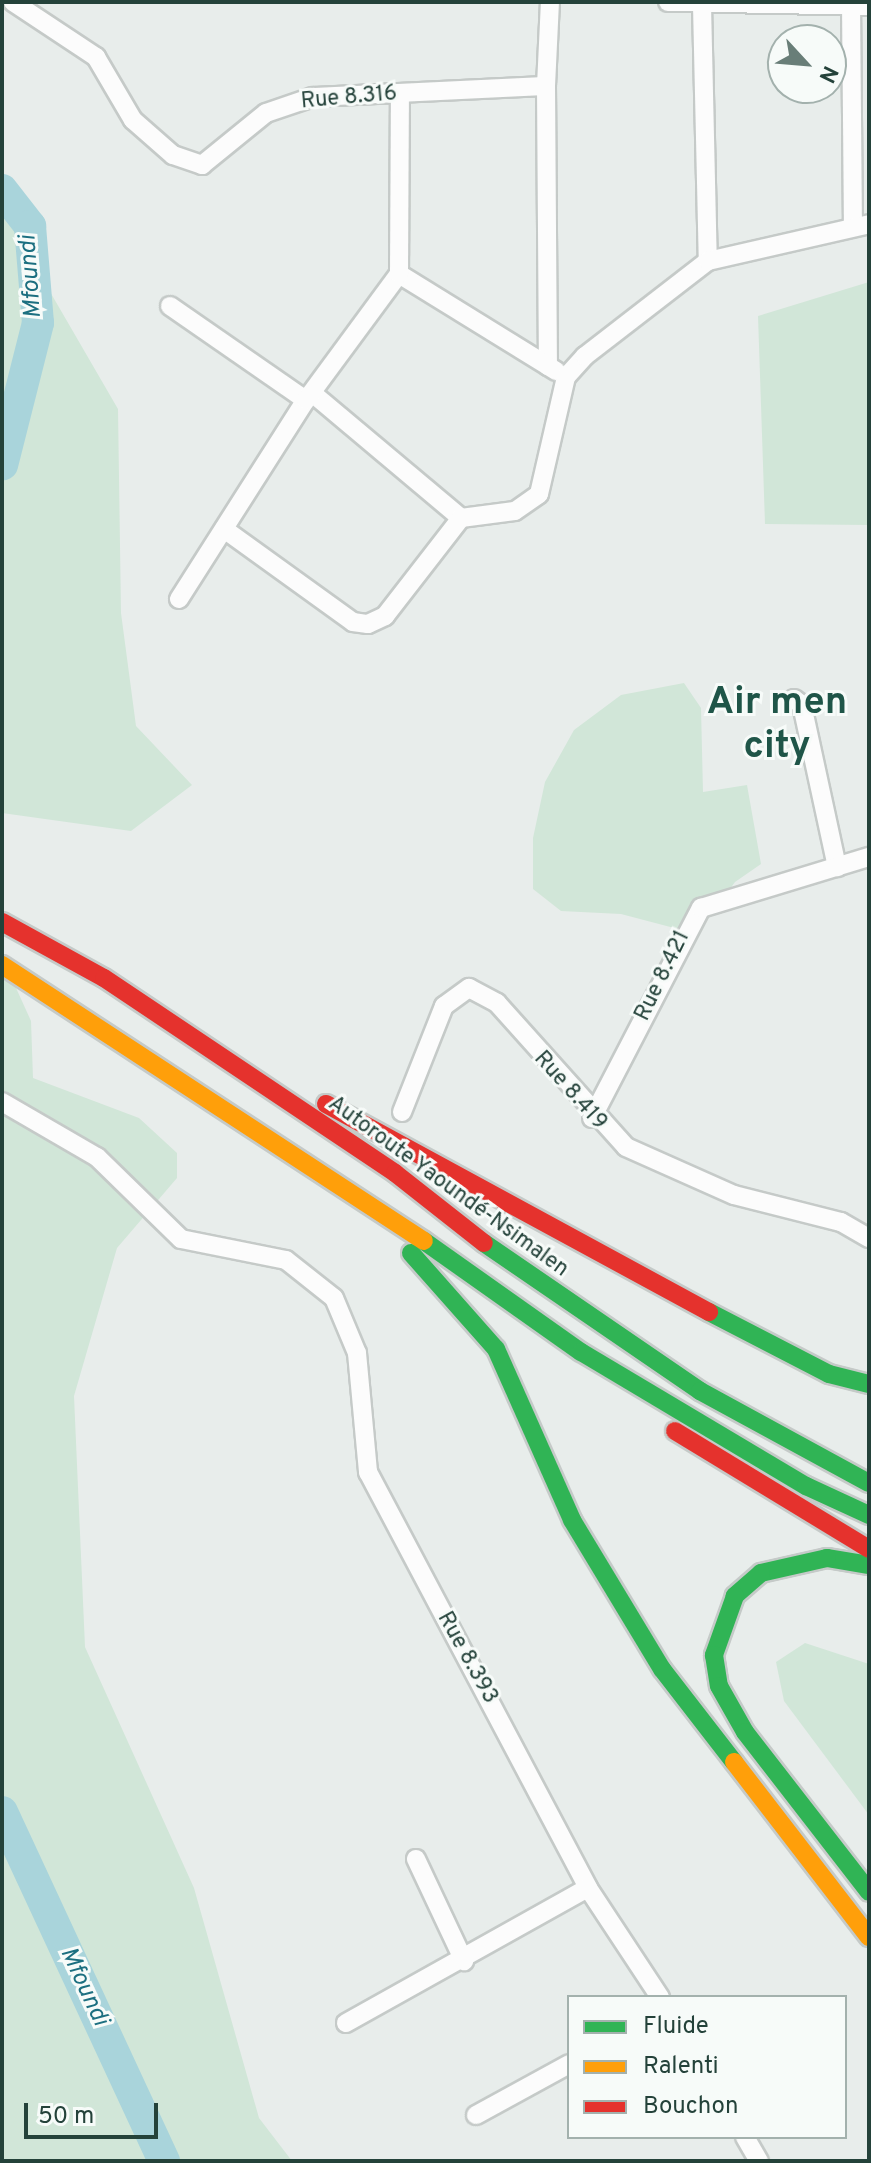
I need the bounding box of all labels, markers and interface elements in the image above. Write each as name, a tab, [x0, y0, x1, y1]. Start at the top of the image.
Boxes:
north arrow	[767, 24, 847, 104]
text: N	[812, 61, 843, 87]
street label: Rue 8.316	[300, 81, 398, 115]
water label: Mfoundi	[15, 234, 49, 320]
district label: Air men city	[707, 681, 847, 770]
street label: Rue 8.421	[630, 927, 696, 1025]
street label: Rue 8.419	[528, 1046, 612, 1136]
street label: Autoroute Yaoundé-Nsimalen	[322, 1091, 574, 1283]
street label: Rue 8.393	[431, 1607, 503, 1709]
water label: Mfoundi	[52, 1943, 114, 2031]
legend	[567, 1995, 847, 2139]
text: Fluide	[643, 2012, 709, 2042]
text: Ralenti	[643, 2052, 719, 2082]
scale bar	[28, 2087, 162, 2137]
text: Bouchon	[643, 2092, 738, 2122]
text: 50 m	[38, 2102, 94, 2132]

